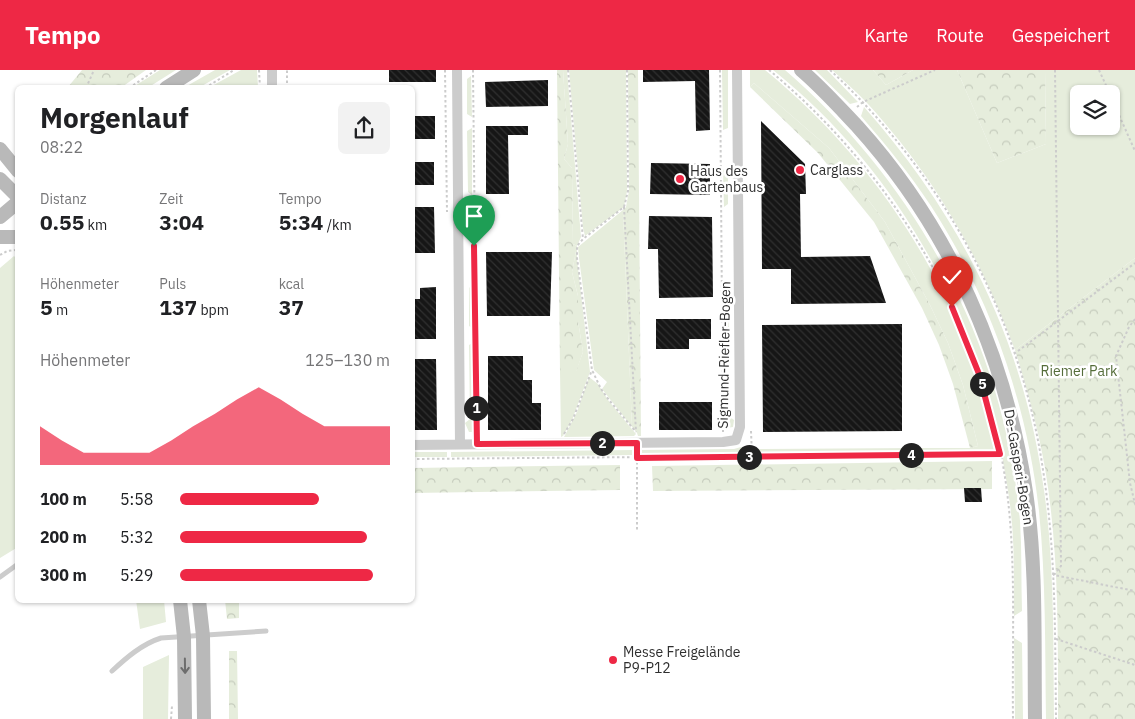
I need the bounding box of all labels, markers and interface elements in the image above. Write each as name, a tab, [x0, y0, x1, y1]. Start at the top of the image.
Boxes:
text: Tempo	[25, 19, 101, 51]
text: Karte	[865, 24, 908, 47]
text: Route	[936, 24, 984, 47]
text: Gespeichert	[1012, 24, 1110, 47]
map controls	[1070, 85, 1120, 135]
button: layers	[1070, 85, 1120, 135]
text: Morgenlauf	[40, 99, 189, 136]
button: share	[338, 102, 390, 154]
text: 08:22	[40, 137, 83, 157]
place label: Carglass	[810, 161, 863, 179]
place label: Haus des Gartenbaus	[690, 162, 763, 196]
marker: Carglass	[794, 164, 806, 176]
marker: Haus des Gartenbaus	[674, 173, 686, 185]
text: Distanz	[40, 190, 86, 208]
text: Zeit	[159, 190, 183, 208]
text: Tempo	[279, 190, 322, 208]
pin	[453, 195, 495, 246]
icon: arrive	[460, 202, 488, 230]
text: 0.55	[40, 208, 84, 236]
text: 3:04	[159, 208, 204, 236]
text: 5:34	[279, 208, 323, 236]
text: km	[84, 216, 107, 234]
text: /km	[323, 216, 352, 234]
pin	[931, 256, 973, 307]
icon: check	[938, 263, 966, 291]
text: Höhenmeter	[40, 275, 119, 293]
text: Puls	[159, 275, 186, 293]
text: kcal	[279, 275, 304, 293]
street label: Sigmund-Riefler-Bogen	[714, 281, 734, 429]
text: 5	[40, 293, 53, 321]
text: 137	[159, 293, 197, 321]
text: 37	[279, 293, 304, 321]
text: m	[53, 301, 68, 319]
text: bpm	[197, 301, 229, 319]
text: Höhenmeter	[40, 350, 130, 370]
text: 125–130 m	[305, 350, 390, 370]
park label: Riemer Park	[1041, 362, 1118, 380]
pin: 5	[970, 372, 994, 396]
text: 5	[978, 375, 987, 393]
pin: 1	[464, 396, 488, 420]
text: 1	[472, 399, 481, 417]
street label: De-Gasperi-Bogen	[1000, 408, 1038, 526]
pin: 2	[590, 430, 614, 456]
text: 2	[598, 434, 607, 452]
pin: 4	[898, 442, 924, 468]
pin: 3	[736, 444, 762, 470]
text: 4	[907, 446, 916, 464]
text: 3	[745, 448, 754, 466]
text: 100 m	[40, 489, 87, 509]
text: 5:58	[120, 489, 153, 509]
text: 200 m	[40, 527, 87, 547]
text: 5:32	[120, 527, 153, 547]
text: 300 m	[40, 565, 87, 585]
text: 5:29	[120, 565, 153, 585]
place label: Messe Freigelände P9-P12	[623, 643, 741, 677]
marker: Messe Freigelände P9-P12	[607, 654, 619, 666]
one-way arrow	[180, 658, 189, 674]

